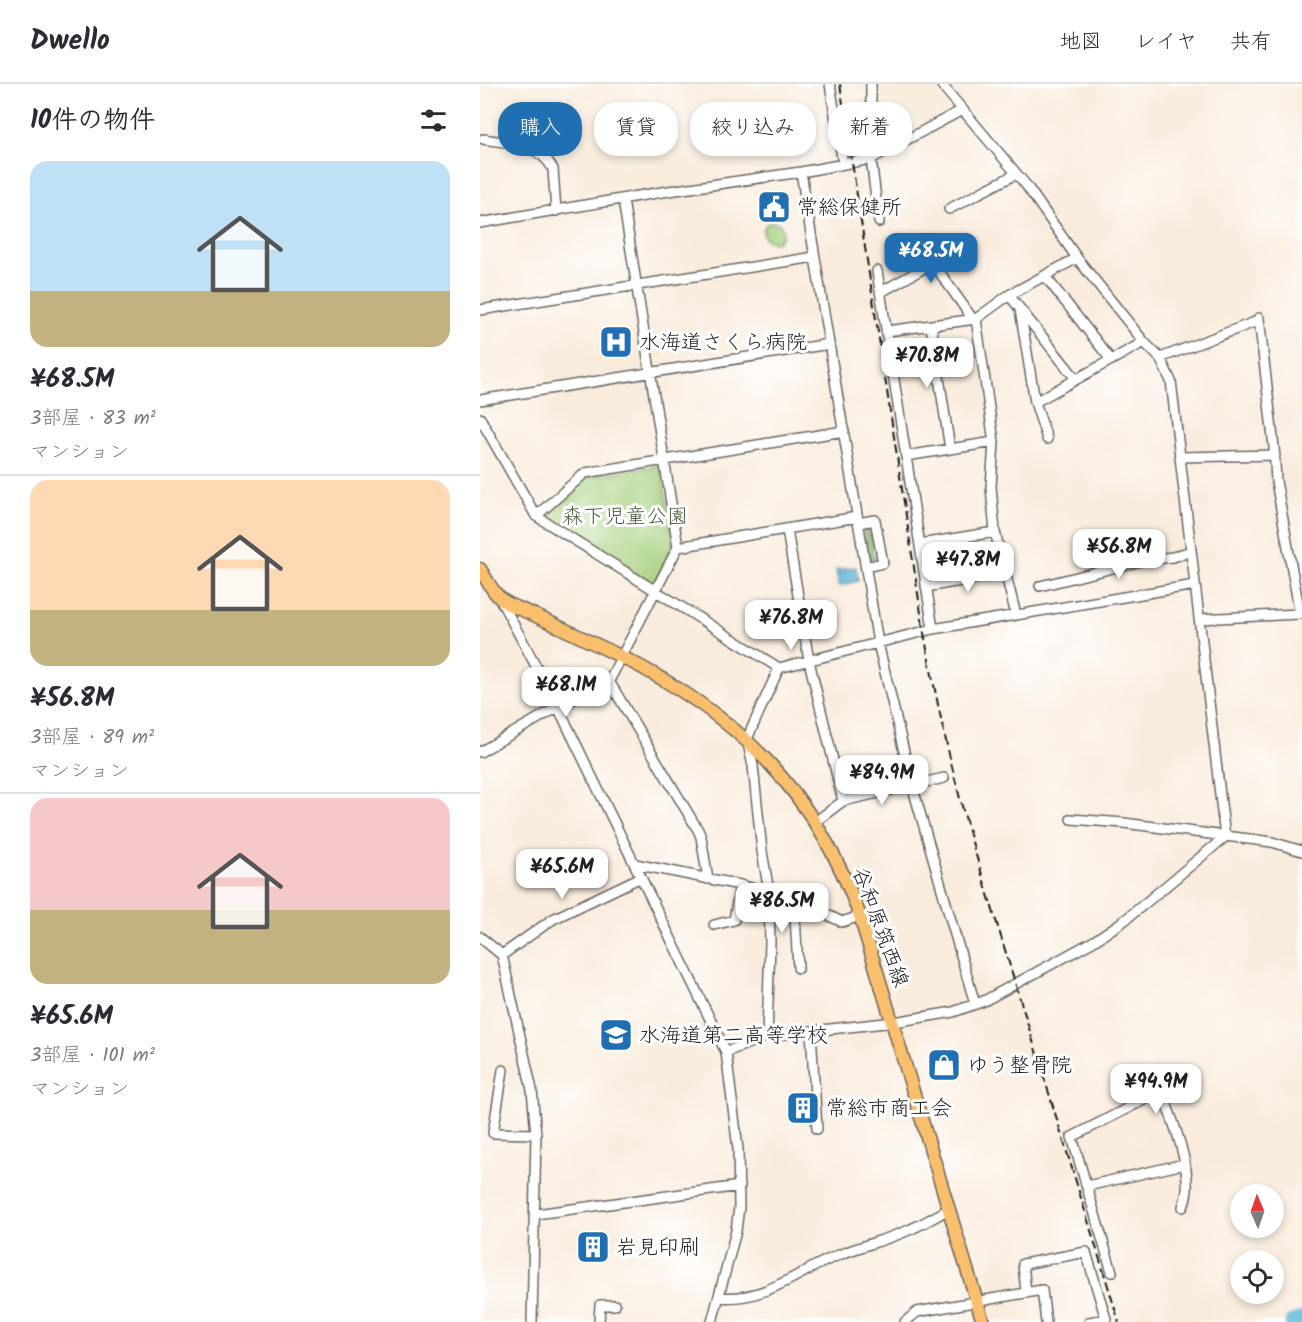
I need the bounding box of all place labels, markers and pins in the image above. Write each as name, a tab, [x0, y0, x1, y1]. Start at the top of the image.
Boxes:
public building icon: 常総保健所	[756, 189, 792, 225]
place label: 常総保健所	[797, 192, 902, 225]
pin: ¥68.5M	[882, 233, 980, 284]
hospital icon: 水海道さくら病院	[598, 324, 634, 360]
place label: 水海道さくら病院	[639, 327, 807, 360]
pin: ¥70.8M	[878, 338, 976, 389]
pin: ¥56.8M	[1070, 529, 1168, 580]
pin: ¥47.8M	[919, 542, 1017, 593]
pin: ¥76.8M	[742, 600, 840, 651]
pin: ¥68.1M	[517, 667, 615, 718]
pin: ¥84.9M	[833, 755, 931, 806]
pin: ¥65.6M	[513, 849, 611, 900]
pin: ¥86.5M	[733, 883, 831, 934]
school or university icon: 水海道第二高等学校	[598, 1017, 634, 1053]
place label: 水海道第二高等学校	[639, 1020, 828, 1053]
shop icon: ゆう整骨院	[926, 1047, 962, 1083]
place label: ゆう整骨院	[967, 1050, 1072, 1083]
pin: ¥94.9M	[1107, 1064, 1205, 1115]
building icon: 常総市商工会	[785, 1090, 821, 1126]
place label: 常総市商工会	[826, 1093, 952, 1126]
building icon: 岩見印刷	[575, 1229, 611, 1265]
place label: 岩見印刷	[616, 1232, 700, 1265]

